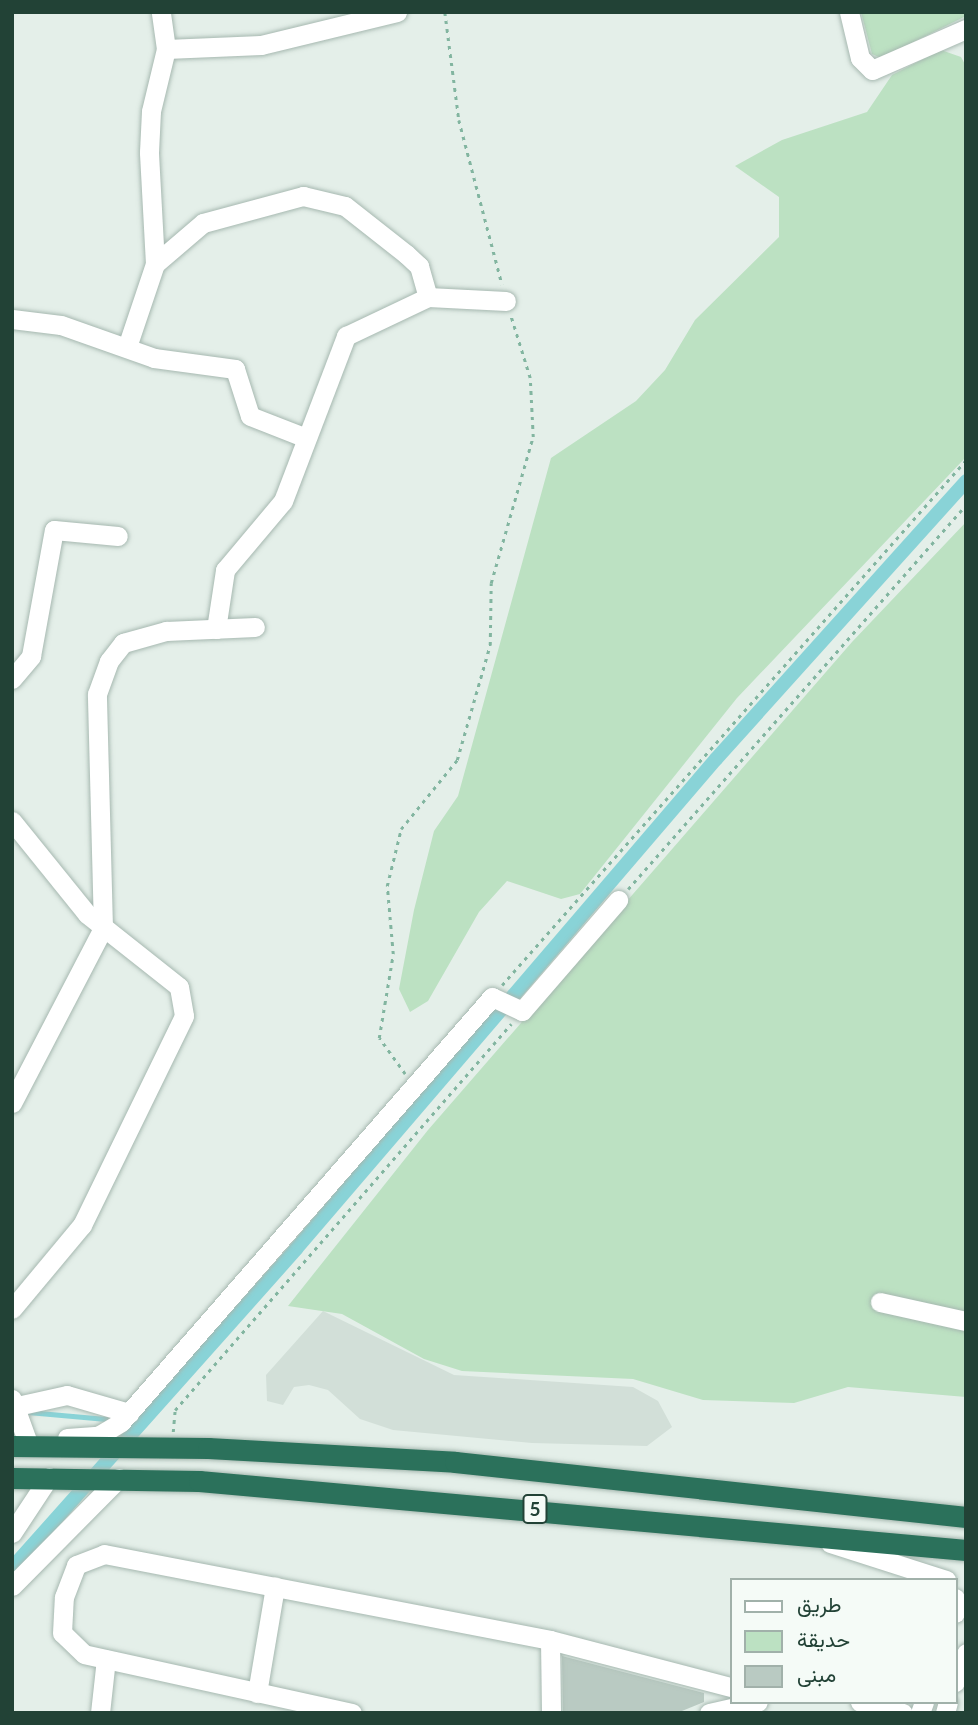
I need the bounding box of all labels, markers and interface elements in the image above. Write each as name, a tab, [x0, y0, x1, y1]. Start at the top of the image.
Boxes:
road number: 5	[521, 1494, 549, 1525]
legend	[730, 1578, 957, 1704]
text: طريق	[797, 1591, 842, 1616]
text: حديقة	[797, 1626, 850, 1651]
text: مبنى	[797, 1661, 836, 1686]

